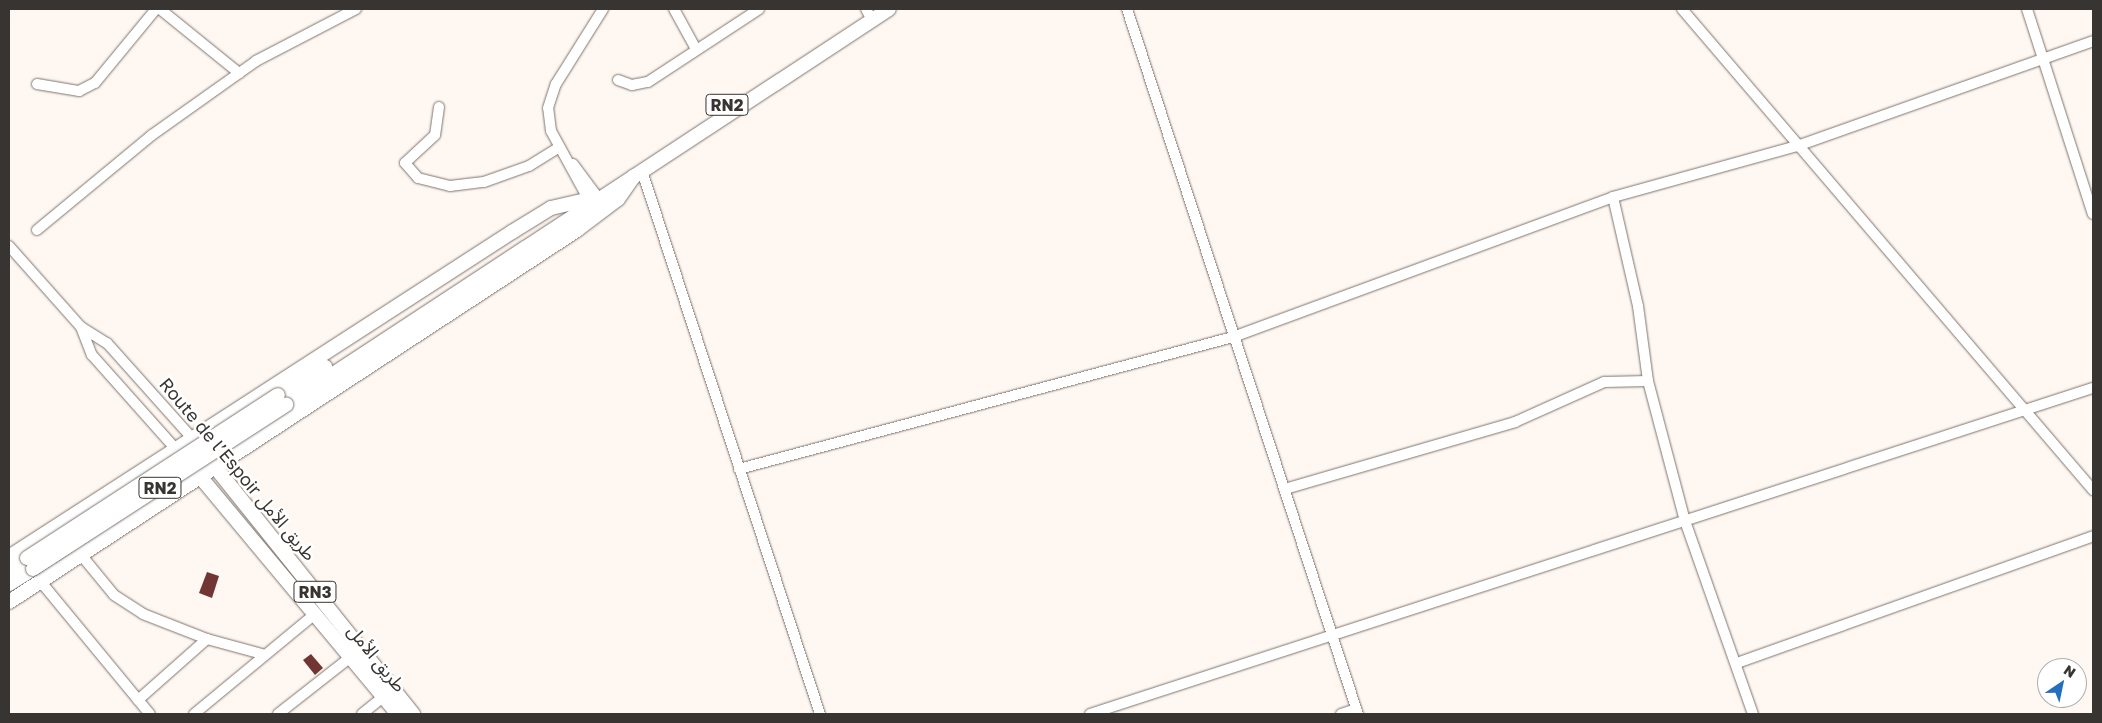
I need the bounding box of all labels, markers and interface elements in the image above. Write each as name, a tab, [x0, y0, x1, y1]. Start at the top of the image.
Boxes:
road number: RN2	[704, 92, 750, 118]
street label: Route de l’Espoir طريق الأمل	[155, 373, 321, 565]
road number: RN2	[138, 474, 182, 502]
road number: RN3	[292, 578, 338, 606]
street label: طريق الأمل	[343, 620, 411, 696]
north arrow	[2037, 658, 2087, 708]
text: N	[2061, 661, 2079, 681]

